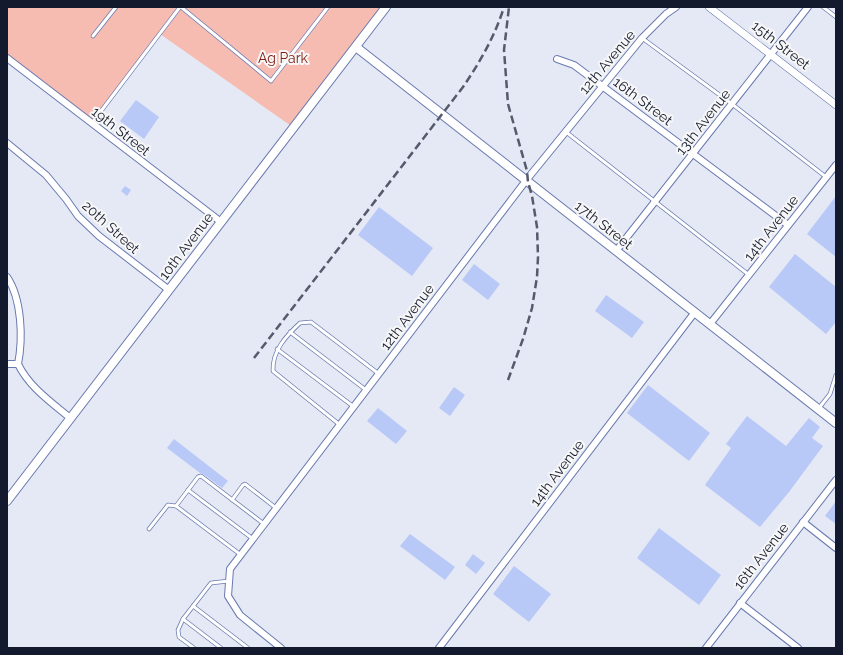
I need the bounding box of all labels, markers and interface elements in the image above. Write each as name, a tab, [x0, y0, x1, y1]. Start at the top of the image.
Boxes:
street label: 15th Street	[749, 17, 813, 73]
street label: 12th Avenue	[576, 27, 638, 97]
park label: Ag Park	[258, 50, 309, 66]
street label: 16th Street	[610, 74, 676, 129]
street label: 13th Avenue	[673, 86, 733, 158]
street label: 19th Street	[89, 103, 154, 159]
street label: 14th Avenue	[740, 192, 802, 264]
street label: 20th Street	[79, 197, 143, 257]
street label: 17th Street	[572, 198, 636, 253]
street label: 10th Avenue	[156, 209, 216, 283]
street label: 12th Avenue	[377, 281, 437, 353]
street label: 14th Avenue	[527, 437, 587, 509]
street label: 16th Avenue	[730, 520, 792, 592]

